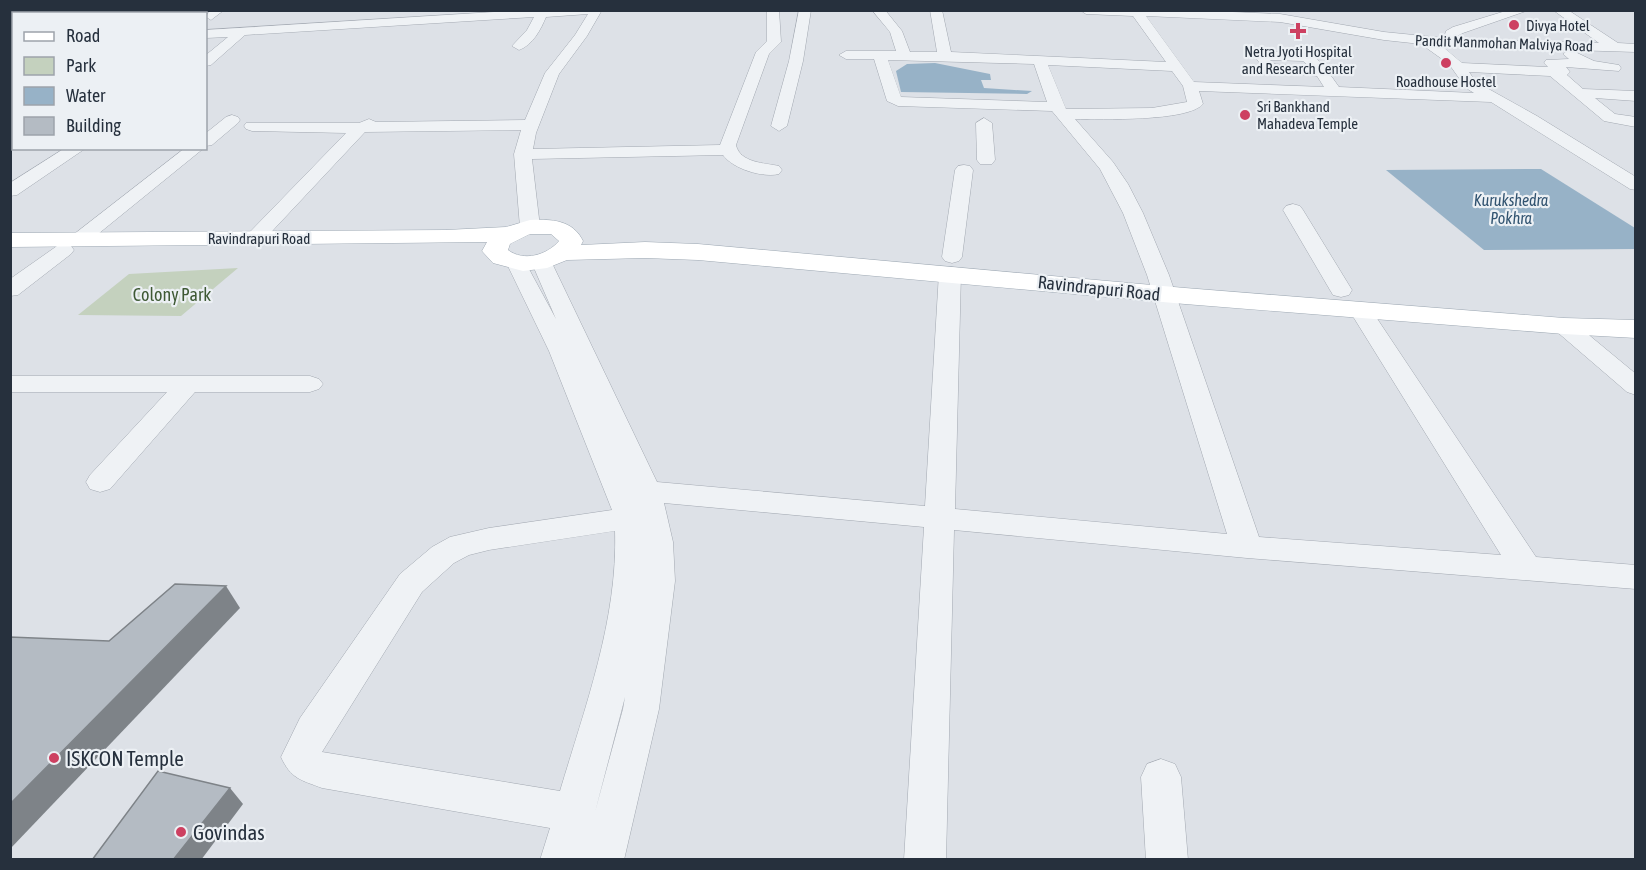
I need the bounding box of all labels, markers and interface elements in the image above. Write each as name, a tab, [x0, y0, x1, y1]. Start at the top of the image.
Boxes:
legend	[12, 12, 207, 150]
place label: Divya Hotel	[1526, 17, 1590, 34]
marker: Divya Hotel	[1507, 18, 1521, 32]
marker: Netra Jyoti Hospital and Research Center	[1289, 22, 1307, 40]
text: Road	[66, 25, 100, 46]
street label: Pandit Manmohan Malviya Road	[1415, 31, 1593, 55]
place label: Netra Jyoti Hospital and Research Center	[1242, 43, 1355, 77]
text: Park	[66, 55, 96, 76]
marker: Roadhouse Hostel	[1439, 56, 1453, 70]
place label: Roadhouse Hostel	[1396, 73, 1496, 90]
text: Water	[66, 85, 106, 106]
place label: Sri Bankhand Mahadeva Temple	[1257, 98, 1358, 132]
marker: Sri Bankhand Mahadeva Temple	[1238, 108, 1252, 122]
text: Building	[66, 115, 121, 136]
water label: Kurukshedra Pokhra	[1474, 191, 1549, 227]
street label: Ravindrapuri Road	[208, 230, 310, 247]
street label: Ravindrapuri Road	[1037, 271, 1161, 305]
park label: Colony Park	[133, 284, 211, 305]
place label: ISKCON Temple	[66, 746, 184, 770]
marker: ISKCON Temple	[47, 751, 61, 765]
place label: Govindas	[193, 820, 265, 844]
marker: Govindas	[174, 825, 188, 839]

